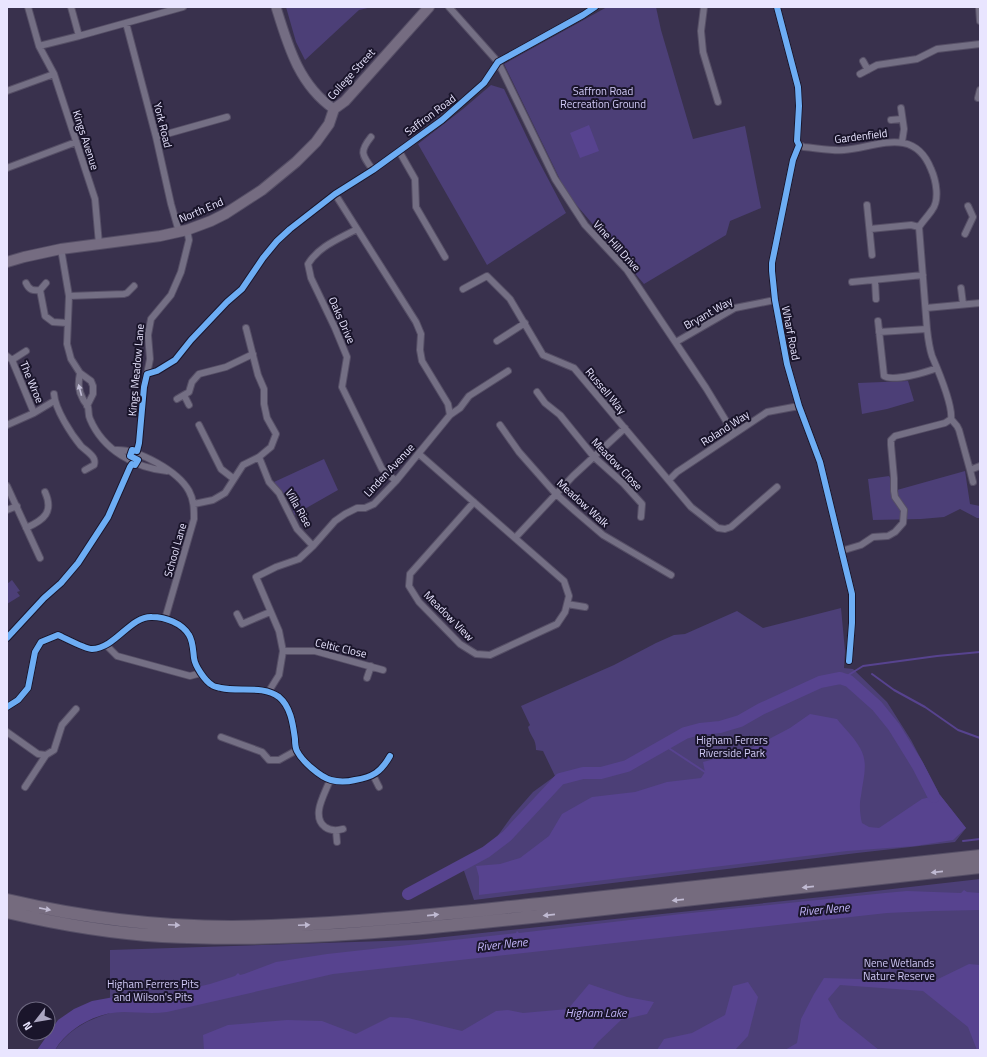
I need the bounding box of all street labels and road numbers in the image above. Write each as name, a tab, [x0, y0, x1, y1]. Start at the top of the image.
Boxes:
street label: College Street	[324, 45, 379, 103]
street label: Saffron Road	[401, 90, 459, 140]
street label: York Road	[150, 101, 176, 150]
street label: Kings Avenue	[69, 108, 103, 172]
street label: Gardenfield	[834, 125, 889, 147]
street label: North End	[176, 193, 226, 227]
street label: Vine Hill Drive	[590, 217, 645, 275]
street label: Bryant Way	[681, 293, 736, 333]
street label: Oaks Drive	[325, 294, 360, 346]
street label: Wharf Road	[778, 305, 804, 362]
street label: Kings Meadow Lane	[124, 323, 148, 417]
street label: The Wroe	[16, 358, 48, 406]
street label: Russell Way	[582, 364, 631, 418]
street label: Roland Way	[698, 406, 753, 450]
street label: Meadow Close	[588, 434, 647, 494]
street label: Linden Avenue	[360, 439, 418, 500]
street label: Meadow Walk	[553, 475, 613, 531]
street label: Villa Rise	[282, 486, 317, 530]
street label: School Lane	[160, 521, 190, 579]
street label: Meadow View	[420, 587, 478, 645]
street label: Celtic Close	[314, 634, 369, 662]

